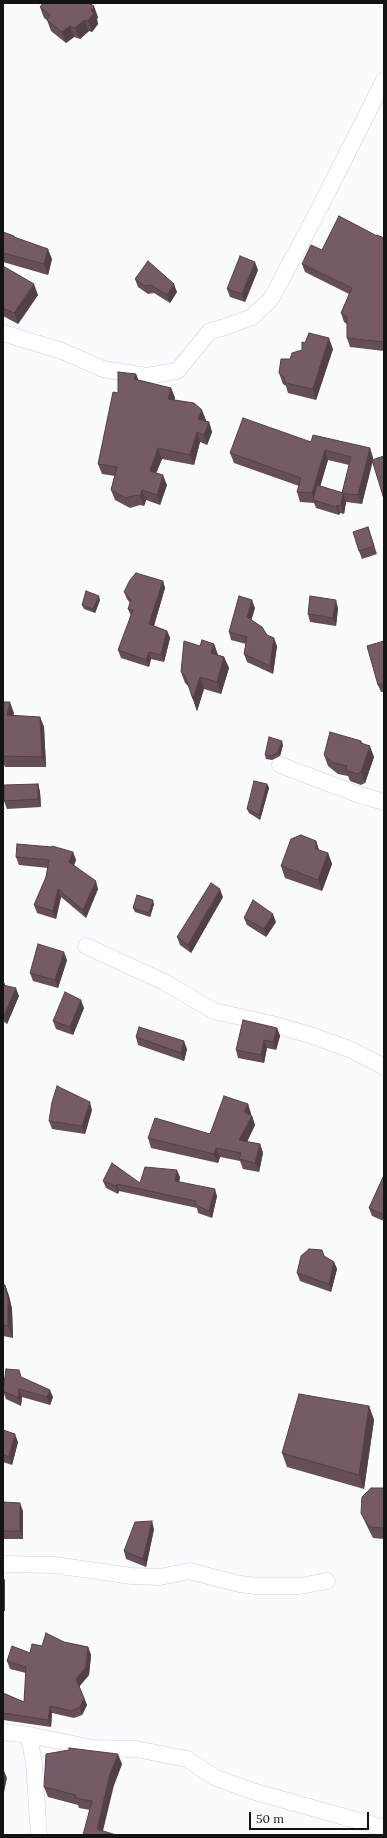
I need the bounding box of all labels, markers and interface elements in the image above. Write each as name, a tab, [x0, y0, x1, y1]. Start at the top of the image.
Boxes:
scale bar	[251, 1804, 371, 1830]
text: 50 m	[256, 1811, 284, 1826]

